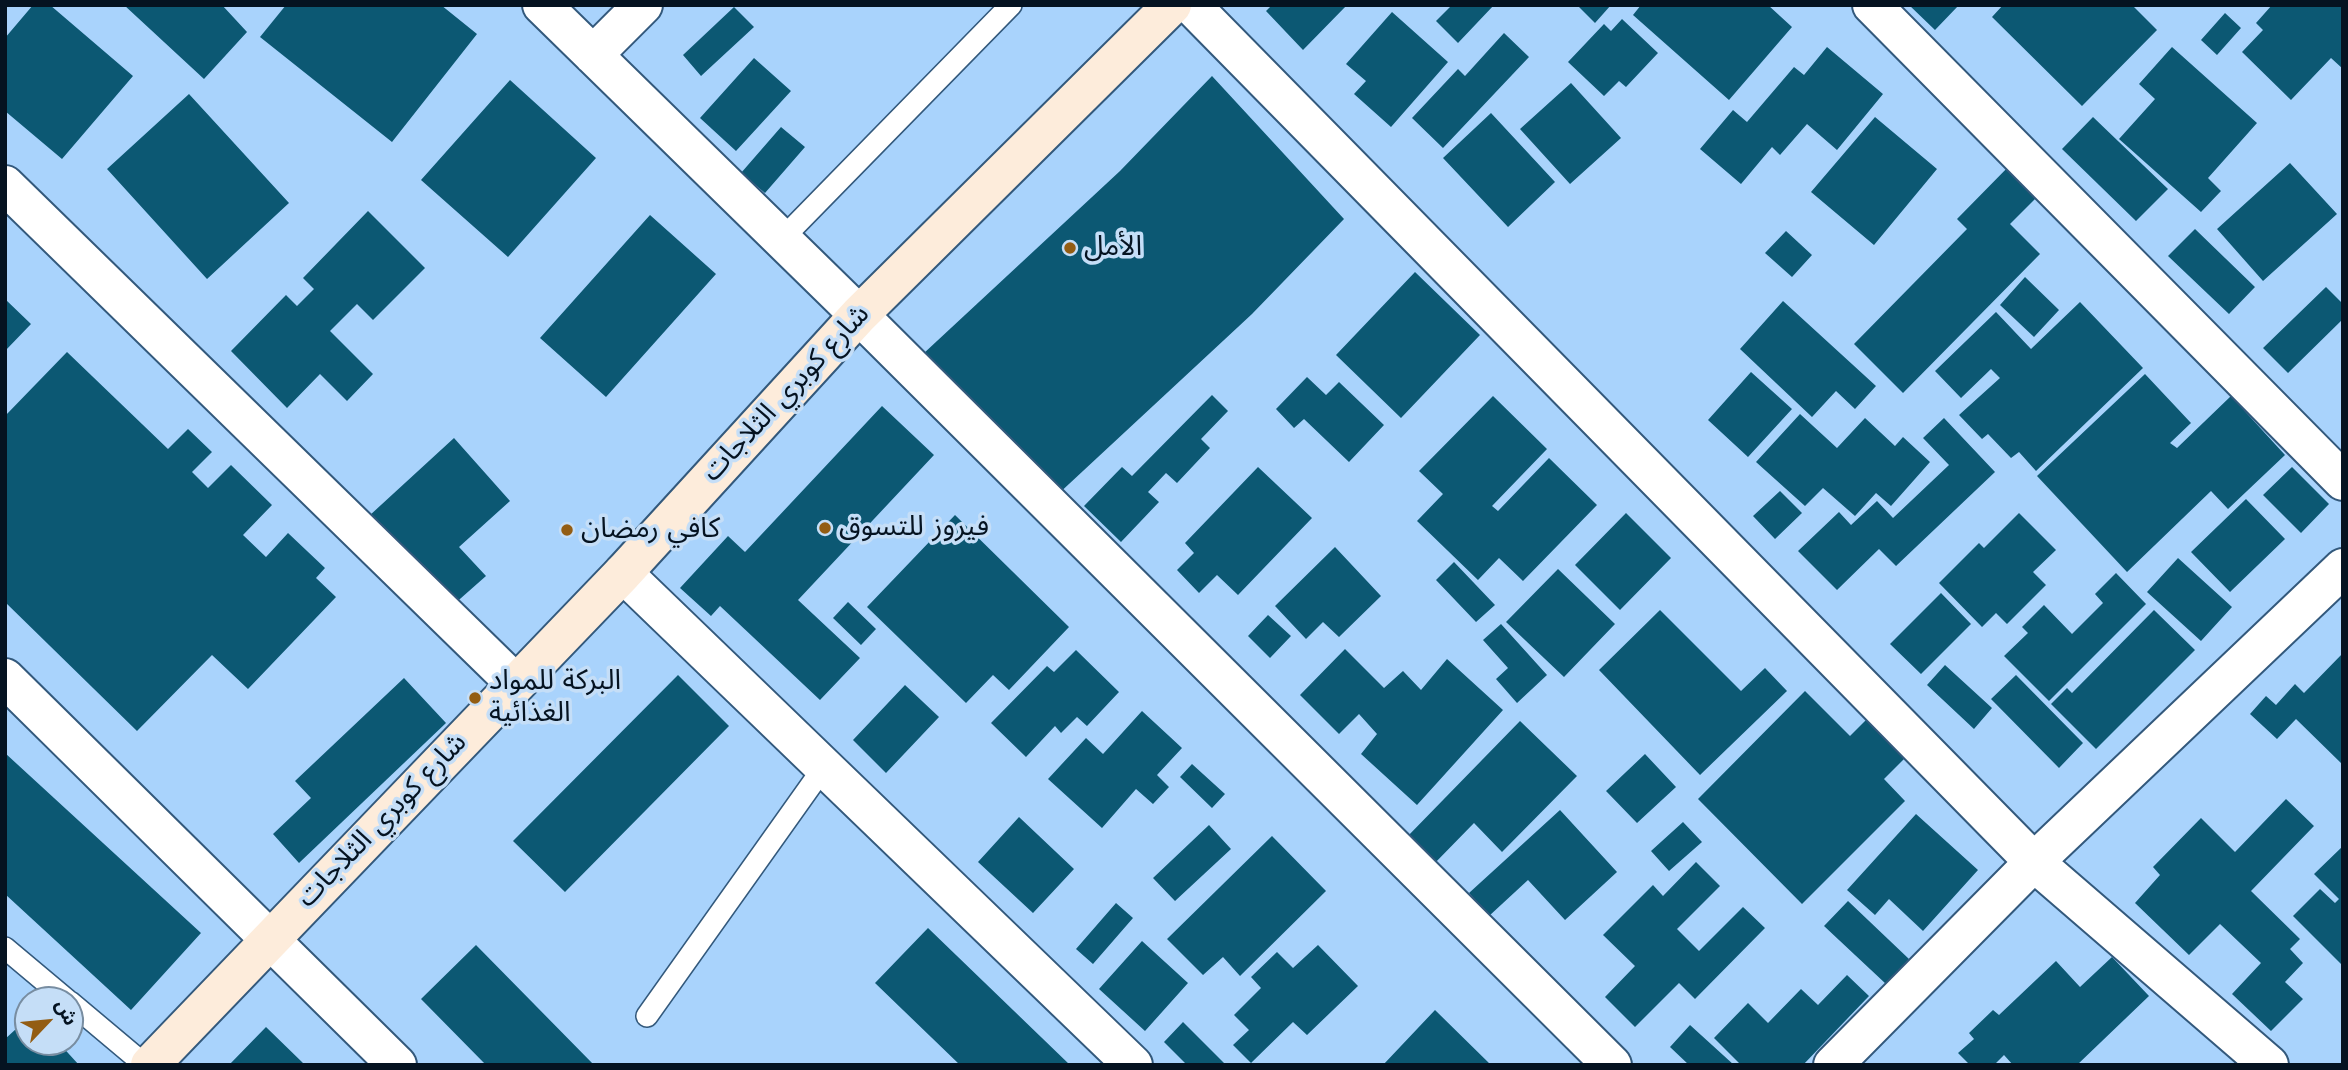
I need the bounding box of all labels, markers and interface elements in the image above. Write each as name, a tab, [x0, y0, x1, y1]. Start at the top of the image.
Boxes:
place label: الأمل	[1084, 231, 1142, 265]
marker: الأمل	[1062, 240, 1078, 256]
street label: شارع كوبري الثلاجات	[696, 299, 878, 489]
place label: فيروز للتسوق	[839, 511, 989, 545]
place label: كافي رمضان	[581, 513, 720, 547]
marker: فيروز للتسوق	[817, 520, 833, 536]
marker: كافي رمضان	[559, 522, 575, 538]
place label: البركة للمواد الغذائية	[489, 665, 621, 731]
marker: البركة للمواد الغذائية	[467, 690, 483, 706]
street label: شارع كوبري الثلاجات	[291, 727, 475, 915]
north arrow	[14, 986, 84, 1056]
text: ش	[49, 995, 84, 1030]

